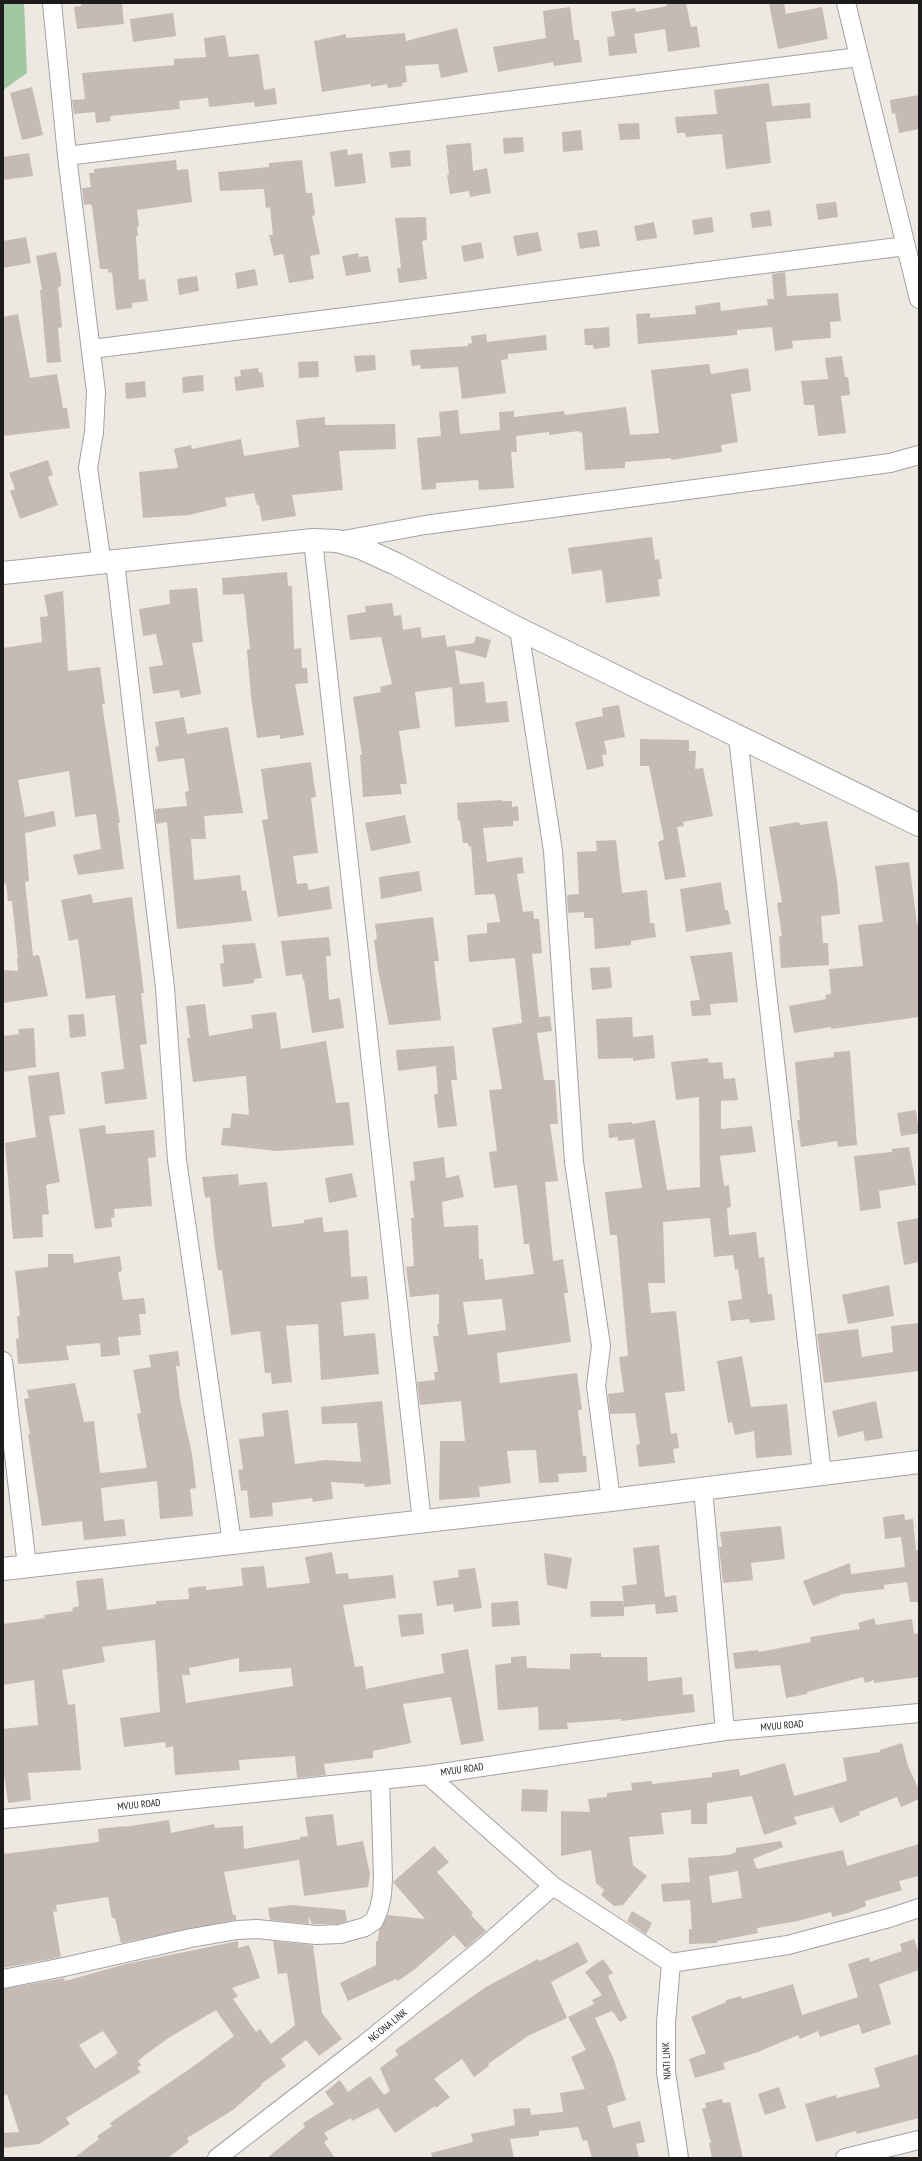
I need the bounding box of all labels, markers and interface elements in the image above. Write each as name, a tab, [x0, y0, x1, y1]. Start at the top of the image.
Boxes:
street label: MVUU ROAD	[760, 1718, 804, 1734]
street label: MVUU ROAD	[440, 1761, 484, 1779]
street label: MVUU ROAD	[117, 1797, 161, 1813]
street label: NG'ONA LINK	[366, 2007, 410, 2045]
street label: NJATI LINK	[660, 2042, 674, 2080]

